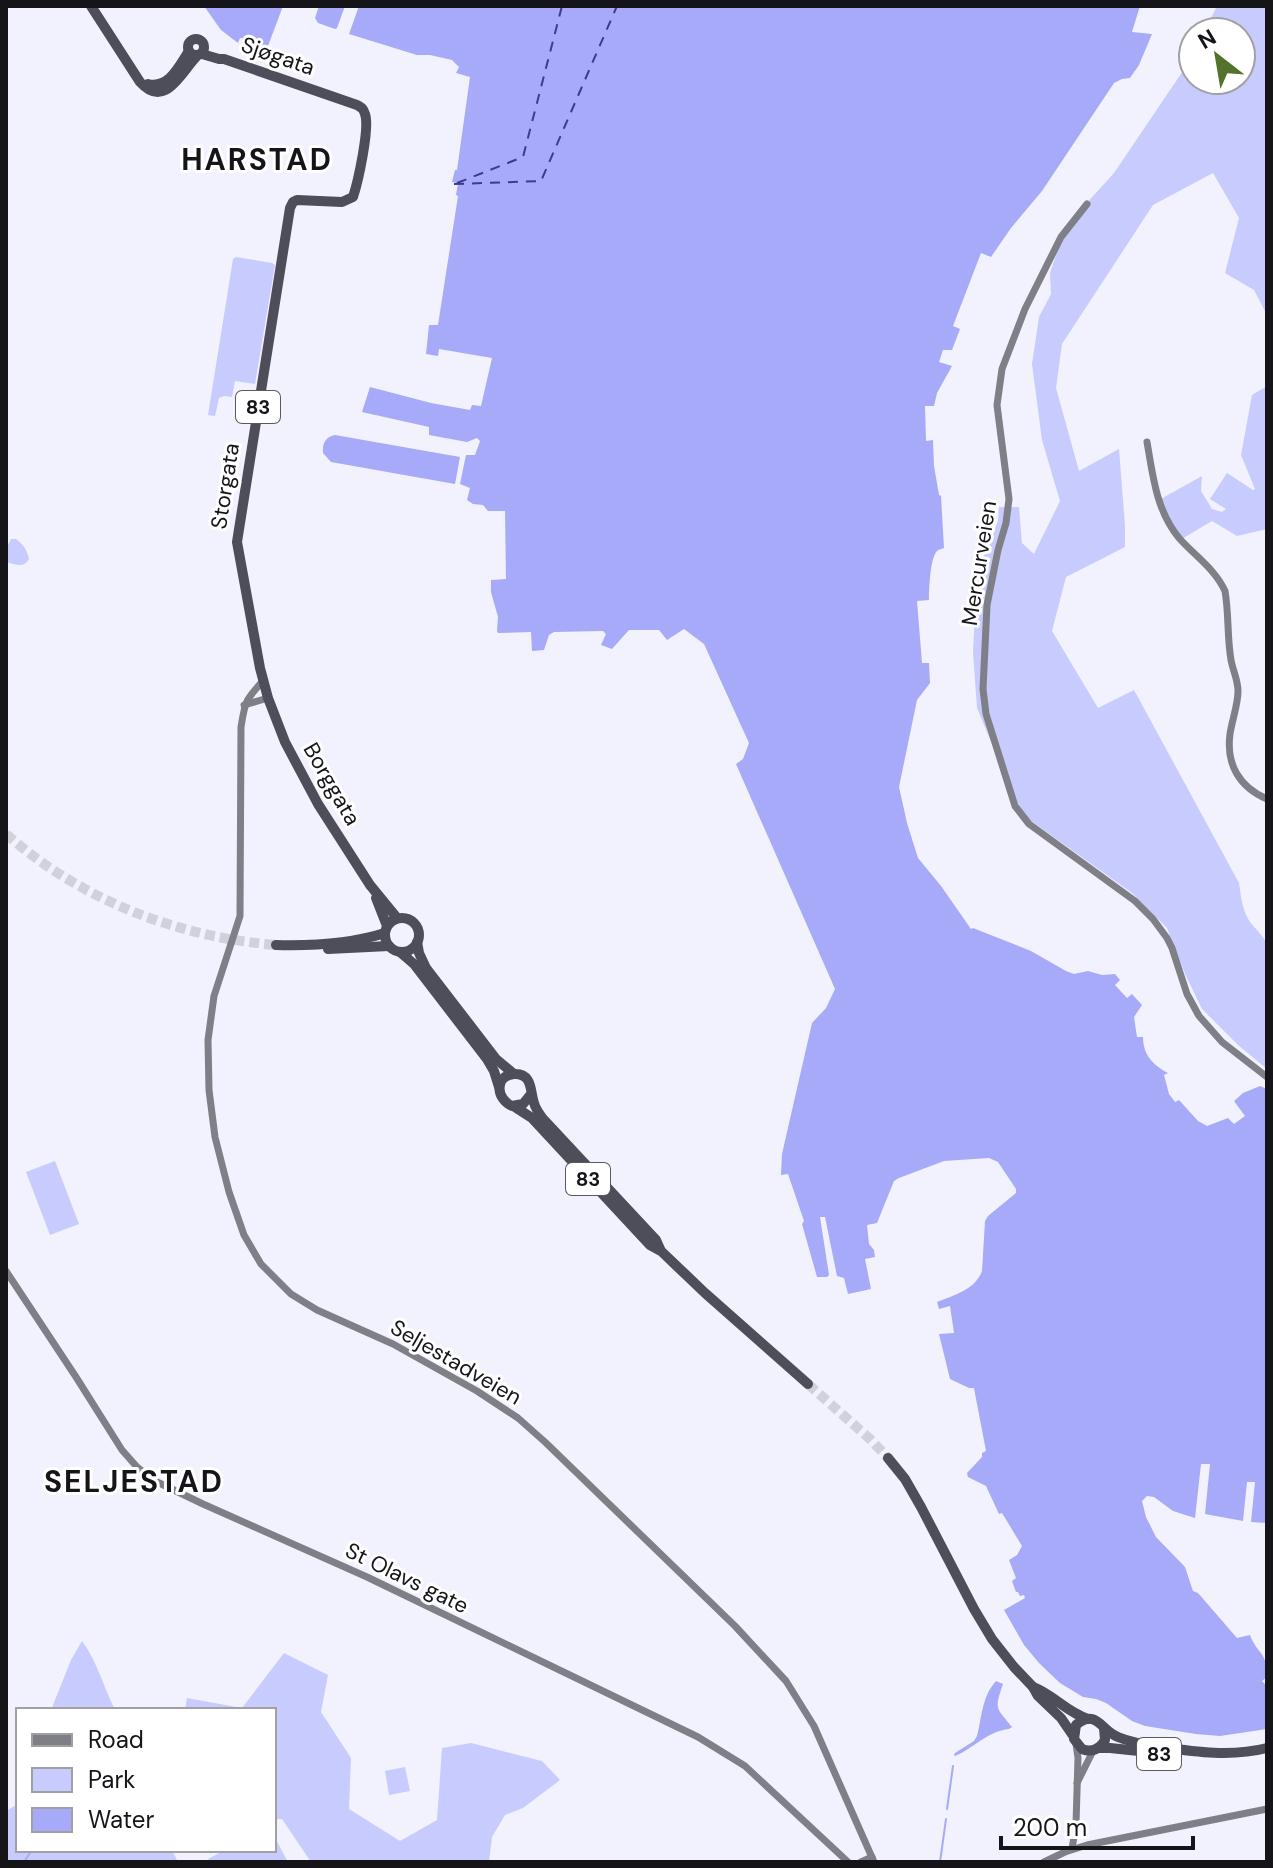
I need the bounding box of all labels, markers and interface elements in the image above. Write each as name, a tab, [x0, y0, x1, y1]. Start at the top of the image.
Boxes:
north arrow	[1177, 16, 1257, 96]
text: N	[1193, 23, 1221, 56]
street label: Sjøgata	[237, 30, 319, 82]
district label: HARSTAD	[181, 140, 333, 179]
road number: 83	[236, 391, 280, 423]
street label: Storgata	[204, 441, 246, 531]
street label: Mercurveien	[955, 499, 1003, 627]
street label: Borggata	[297, 737, 367, 831]
road number: 83	[566, 1163, 610, 1195]
street label: Seljestadveien	[385, 1313, 527, 1411]
district label: SELJESTAD	[44, 1462, 224, 1501]
street label: St Olavs gate	[341, 1536, 473, 1620]
legend	[16, 1708, 276, 1852]
text: Road	[88, 1724, 144, 1755]
road number: 83	[1137, 1738, 1181, 1770]
text: Park	[88, 1764, 135, 1795]
scale bar	[1001, 1800, 1193, 1850]
text: Water	[88, 1804, 154, 1835]
text: 200 m	[1013, 1812, 1087, 1843]

